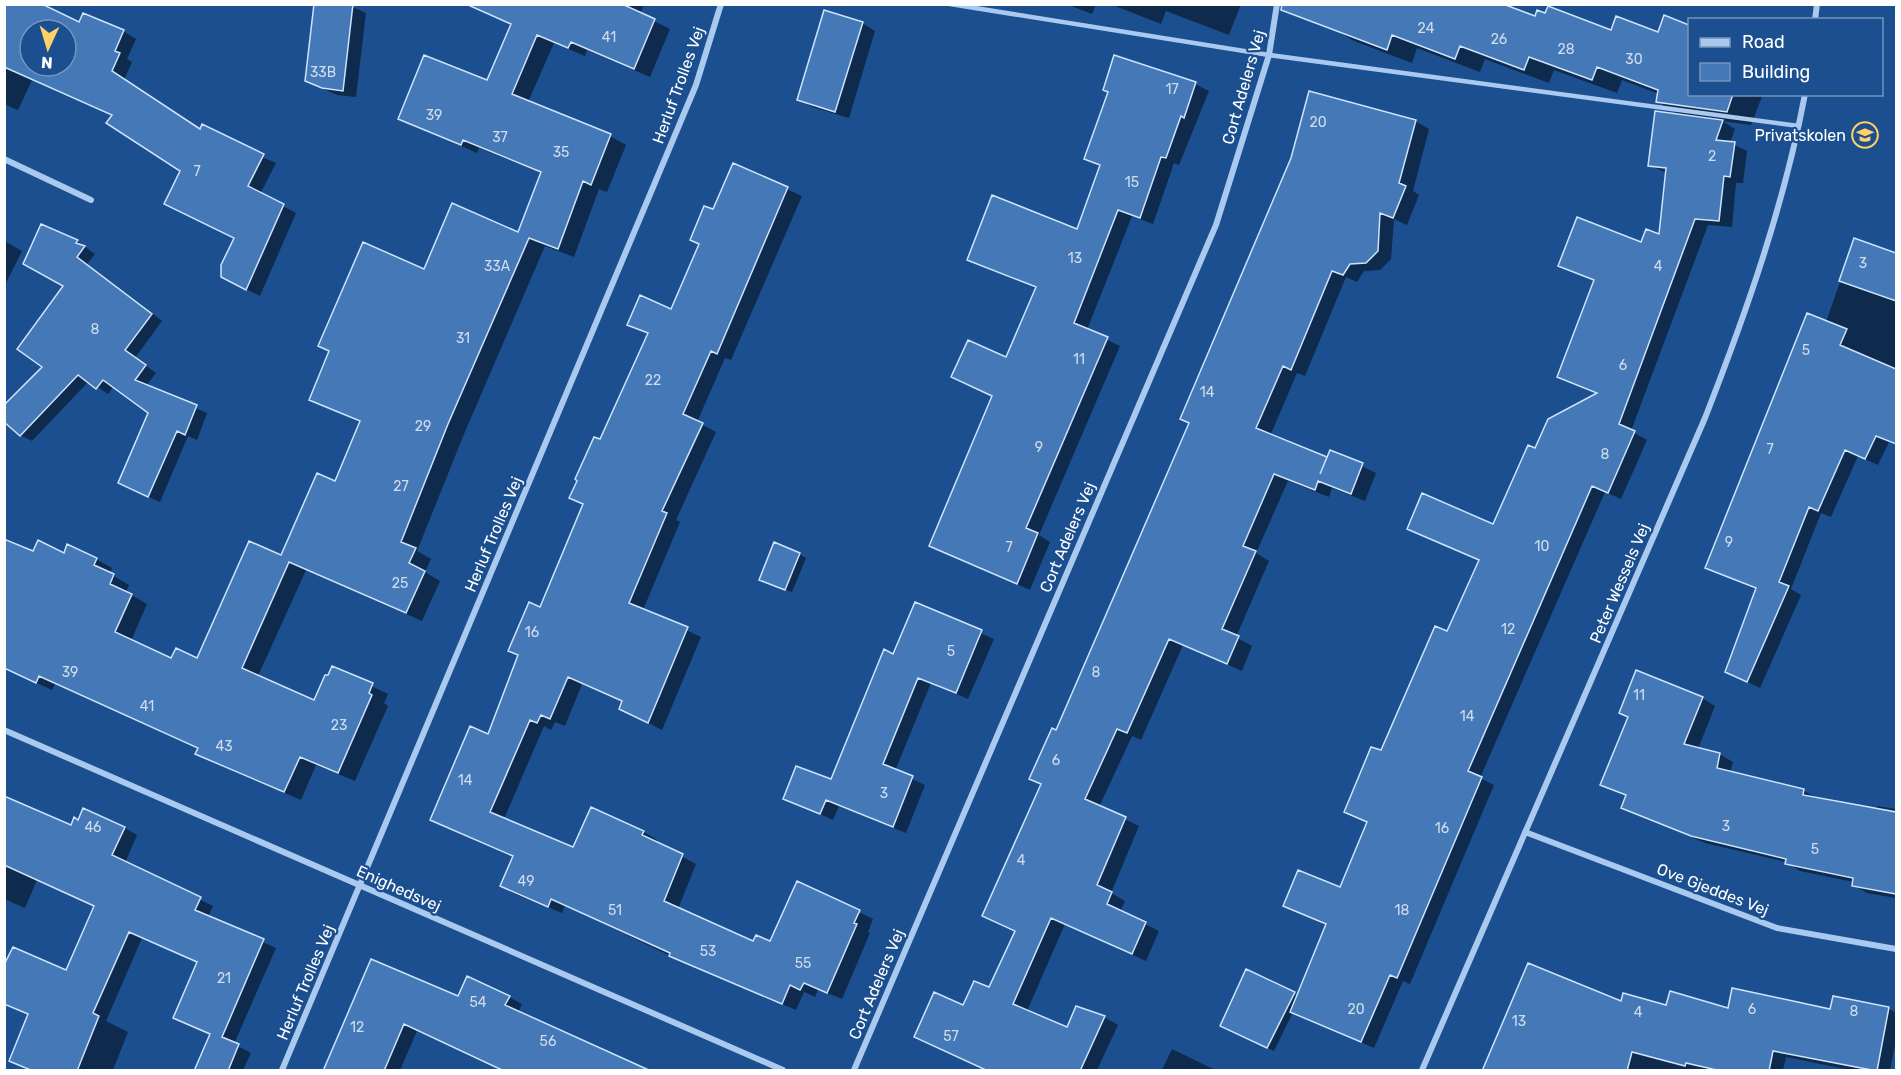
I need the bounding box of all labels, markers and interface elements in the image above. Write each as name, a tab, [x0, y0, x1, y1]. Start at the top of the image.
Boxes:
north arrow	[18, 18, 78, 78]
legend	[1688, 18, 1883, 96]
house number: 24	[1418, 20, 1435, 37]
street label: Herluf Trolles Vej	[648, 24, 709, 146]
street label: Cort Adelers Vej	[1218, 28, 1269, 146]
house number: 41	[602, 29, 616, 46]
house number: 26	[1491, 31, 1507, 48]
text: Road	[1742, 31, 1785, 53]
house number: 28	[1557, 41, 1575, 58]
house number: 30	[1625, 51, 1643, 68]
text: N	[41, 53, 53, 72]
text: Building	[1742, 61, 1810, 83]
house number: 33B	[310, 64, 336, 81]
house number: 17	[1165, 81, 1179, 98]
house number: 39	[426, 107, 442, 124]
house number: 20	[1309, 114, 1327, 131]
school or university icon: Privatskolen	[1850, 120, 1880, 150]
place label: Privatskolen	[1754, 126, 1846, 145]
house number: 37	[492, 129, 508, 146]
house number: 35	[553, 144, 569, 161]
house number: 2	[1708, 148, 1716, 165]
house number: 7	[193, 163, 201, 180]
house number: 15	[1125, 174, 1139, 191]
house number: 13	[1068, 250, 1082, 267]
house number: 3	[1859, 255, 1867, 272]
house number: 33A	[484, 258, 511, 275]
house number: 4	[1654, 258, 1663, 275]
house number: 8	[91, 321, 100, 338]
house number: 31	[456, 330, 470, 347]
house number: 5	[1802, 342, 1810, 359]
house number: 11	[1073, 351, 1085, 368]
house number: 6	[1619, 357, 1627, 374]
house number: 22	[645, 372, 661, 389]
house number: 14	[1200, 384, 1215, 401]
house number: 29	[415, 418, 431, 435]
house number: 9	[1035, 439, 1043, 456]
house number: 7	[1766, 441, 1774, 458]
house number: 8	[1601, 446, 1610, 463]
street label: Herluf Trolles Vej	[461, 474, 526, 595]
house number: 27	[393, 478, 409, 495]
street label: Cort Adelers Vej	[1036, 479, 1099, 595]
street label: Peter Wessels Vej	[1586, 520, 1653, 646]
house number: 9	[1725, 534, 1733, 551]
house number: 10	[1535, 538, 1550, 555]
house number: 7	[1005, 539, 1013, 556]
house number: 25	[392, 575, 408, 592]
house number: 12	[1501, 621, 1515, 638]
house number: 16	[525, 624, 539, 641]
house number: 5	[947, 643, 955, 660]
house number: 39	[62, 664, 78, 681]
house number: 8	[1092, 664, 1101, 681]
house number: 11	[1633, 687, 1645, 704]
house number: 41	[140, 698, 154, 715]
house number: 14	[1460, 708, 1475, 725]
house number: 23	[331, 717, 347, 734]
house number: 43	[215, 738, 233, 755]
house number: 6	[1052, 752, 1060, 769]
house number: 14	[458, 772, 473, 789]
house number: 3	[880, 785, 888, 802]
house number: 3	[1722, 818, 1730, 835]
house number: 46	[84, 819, 102, 836]
house number: 16	[1435, 820, 1449, 837]
house number: 5	[1811, 841, 1819, 858]
house number: 4	[1017, 852, 1026, 869]
street label: Ove Gjeddes Vej	[1654, 859, 1772, 920]
street label: Enighedsvej	[354, 861, 444, 916]
house number: 49	[518, 873, 534, 890]
house number: 51	[608, 902, 622, 919]
house number: 18	[1395, 902, 1410, 919]
street label: Herluf Trolles Vej	[273, 922, 338, 1043]
street label: Cort Adelers Vej	[845, 926, 908, 1042]
house number: 53	[700, 943, 716, 960]
house number: 55	[795, 955, 811, 972]
house number: 21	[217, 970, 231, 987]
house number: 54	[469, 994, 487, 1011]
house number: 20	[1347, 1001, 1365, 1018]
house number: 6	[1748, 1001, 1756, 1018]
house number: 8	[1850, 1003, 1859, 1020]
house number: 4	[1634, 1004, 1643, 1021]
house number: 13	[1512, 1013, 1526, 1030]
house number: 12	[350, 1019, 364, 1036]
house number: 57	[943, 1028, 959, 1045]
house number: 56	[540, 1033, 556, 1050]

